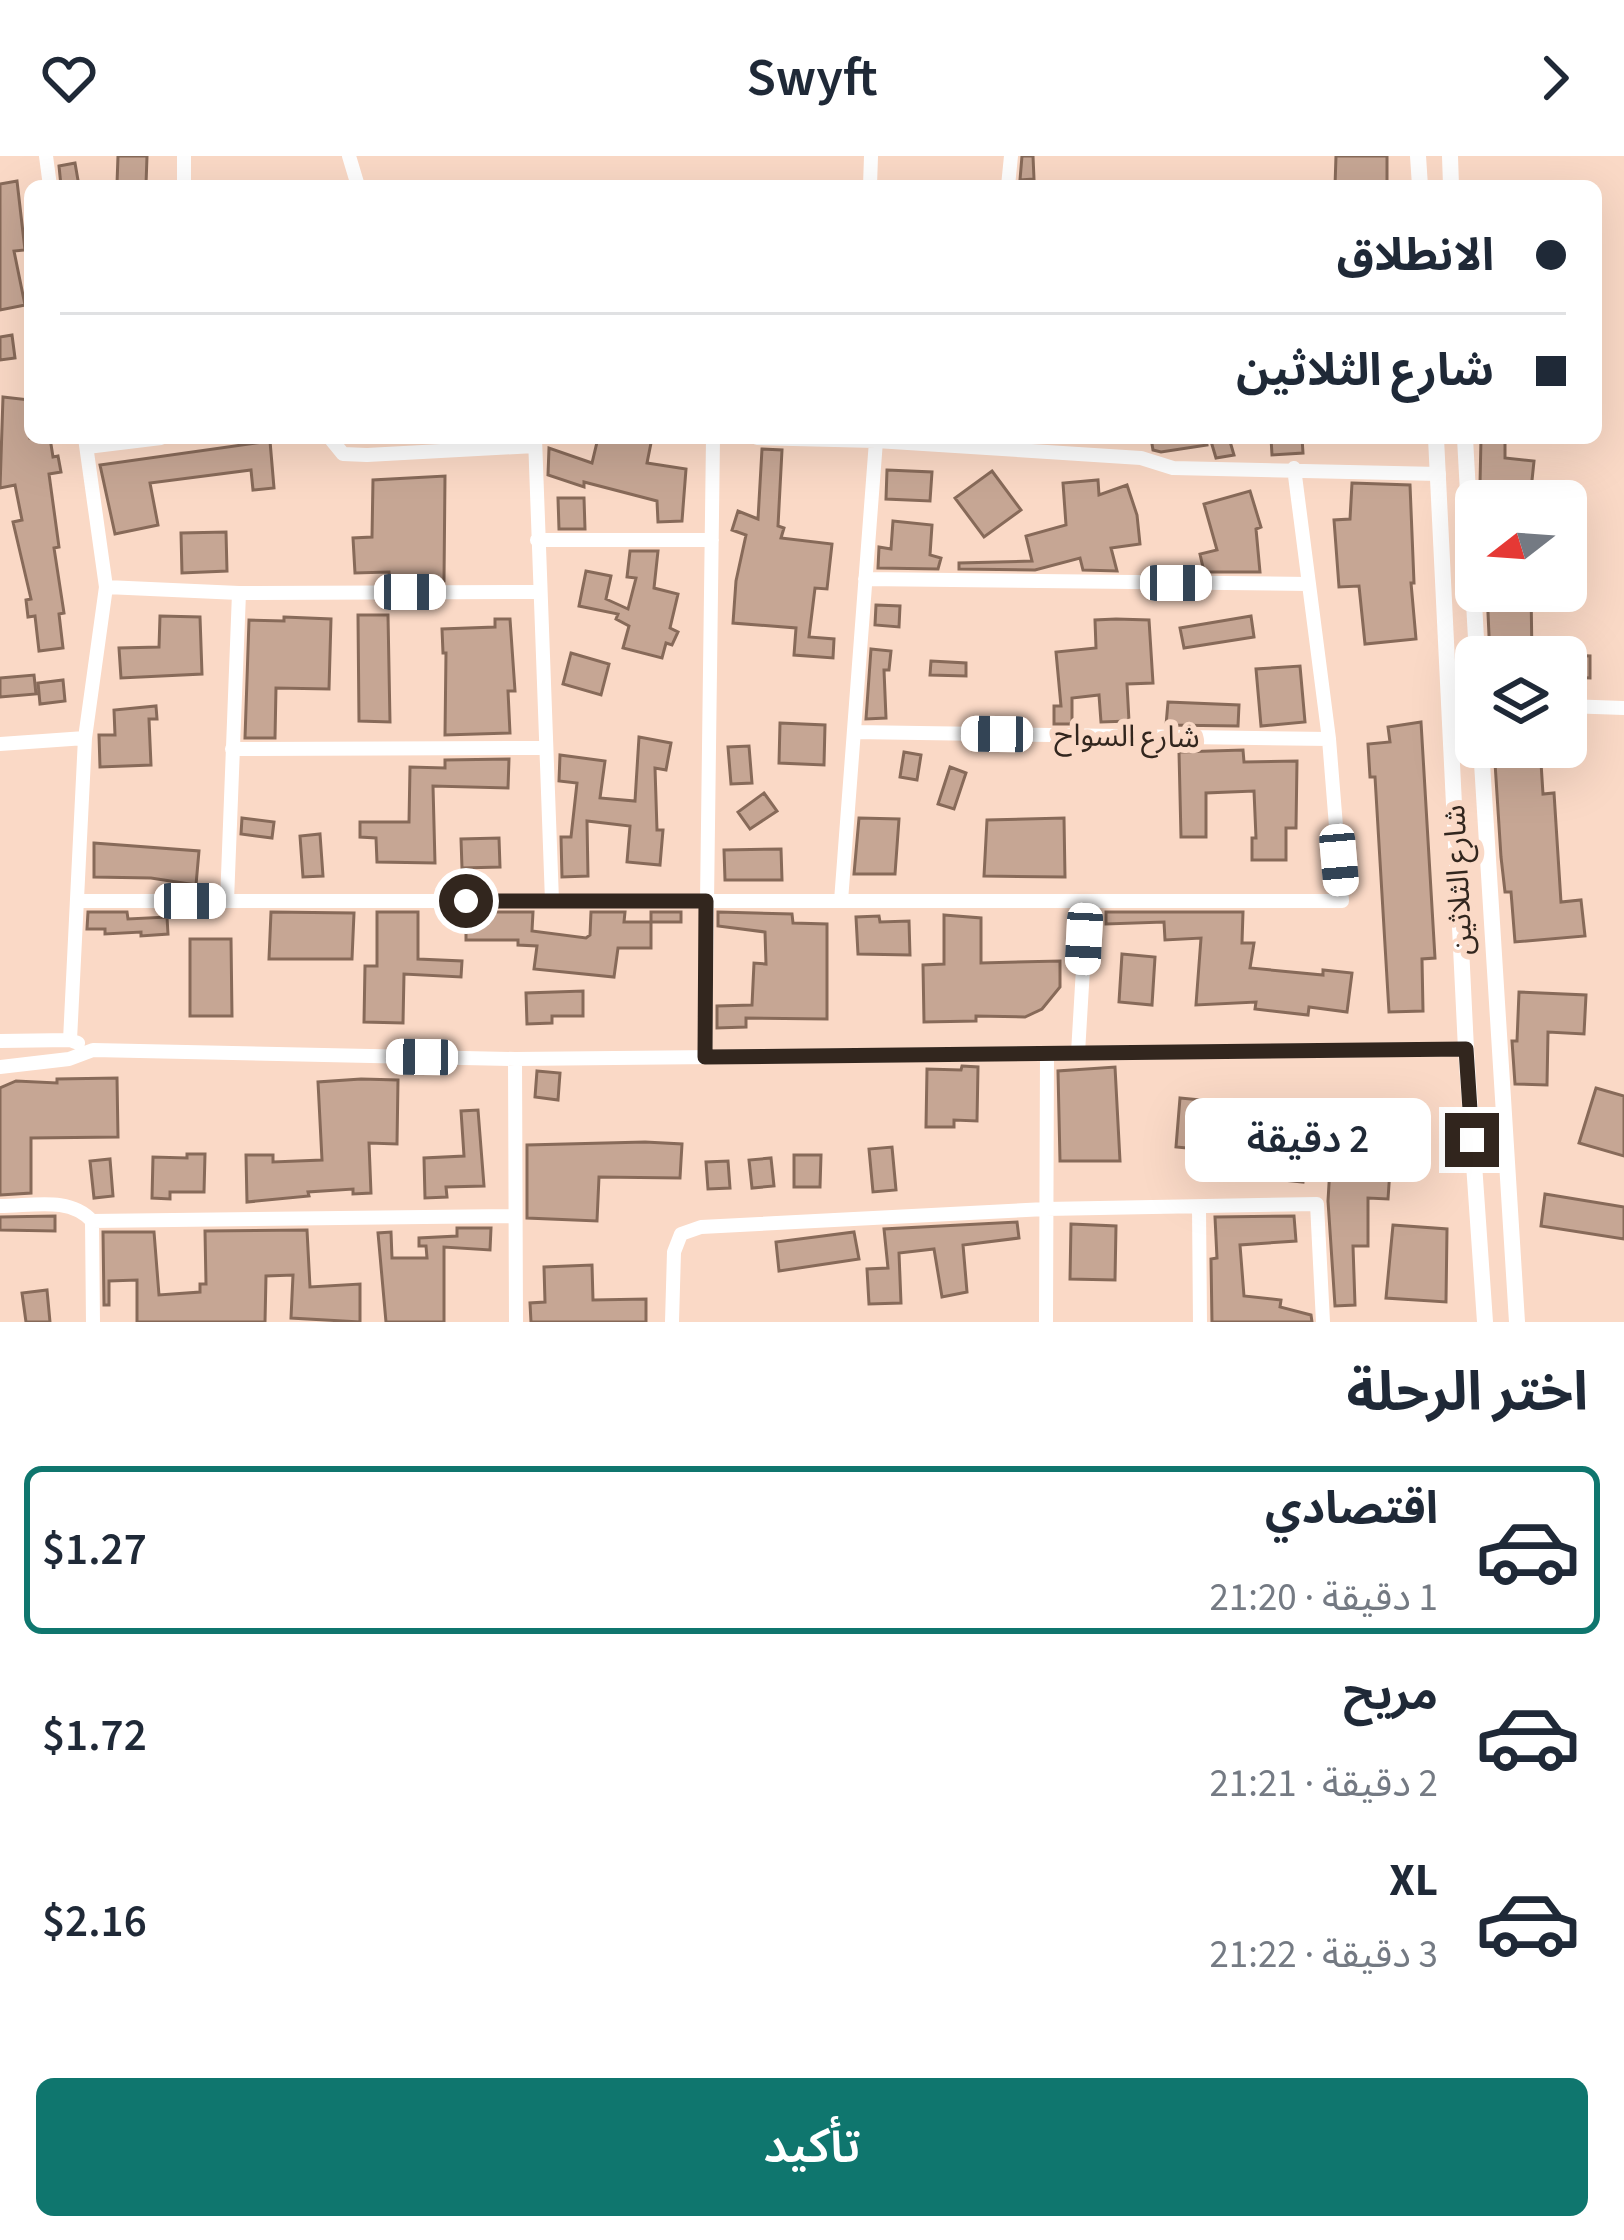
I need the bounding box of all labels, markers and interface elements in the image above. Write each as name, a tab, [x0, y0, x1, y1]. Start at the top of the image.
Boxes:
text: Swyft	[746, 40, 878, 117]
icon: heart	[36, 45, 102, 111]
icon: forward	[1522, 45, 1588, 111]
text: الانطلاق	[1337, 224, 1494, 288]
text: شارع الثلاثين	[1236, 339, 1494, 403]
north arrow	[1455, 480, 1587, 612]
map controls	[1455, 480, 1587, 768]
car	[1140, 565, 1212, 601]
car	[374, 574, 446, 610]
button: layers	[1455, 636, 1587, 768]
street label: شارع السواح	[1054, 714, 1200, 759]
car	[961, 715, 1033, 753]
street label: شارع الثلاثين	[1433, 804, 1484, 956]
car	[1318, 823, 1360, 897]
route start	[439, 874, 493, 928]
car	[154, 883, 226, 919]
car	[1064, 902, 1104, 976]
car	[386, 1038, 458, 1076]
callout: 2 دقيقة	[1184, 1098, 1430, 1182]
text: 2 دقيقة	[1247, 1112, 1369, 1168]
route end	[1445, 1113, 1499, 1167]
text: اختر الرحلة	[1347, 1355, 1588, 1432]
text: اقتصادي	[1265, 1477, 1438, 1541]
icon: car	[1474, 1496, 1582, 1604]
text: $1.27	[42, 1518, 147, 1582]
text: 1 دقيقة · 21:20	[1209, 1570, 1438, 1626]
text: مريح	[1343, 1663, 1438, 1727]
icon: car	[1474, 1682, 1582, 1790]
text: $1.72	[42, 1704, 147, 1768]
text: 2 دقيقة · 21:21	[1209, 1756, 1438, 1812]
text: XL	[1389, 1849, 1438, 1913]
icon: car	[1474, 1868, 1582, 1976]
text: $2.16	[42, 1890, 147, 1954]
text: 3 دقيقة · 21:22	[1209, 1927, 1438, 1983]
button: تأكيد	[36, 2078, 1588, 2216]

